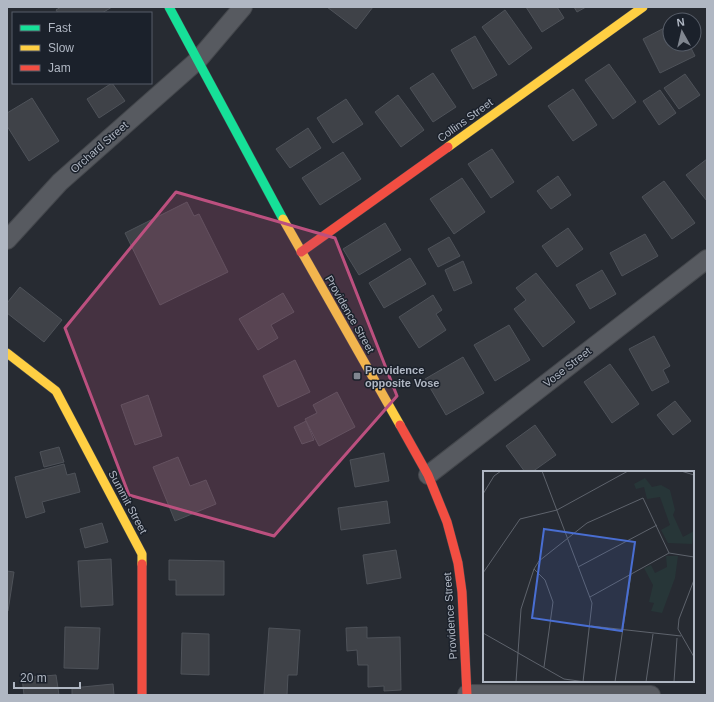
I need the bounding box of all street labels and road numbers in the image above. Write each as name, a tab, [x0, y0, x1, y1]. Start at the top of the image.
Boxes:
street label: Collins Street	[435, 96, 495, 144]
street label: Orchard Street	[68, 119, 130, 175]
street label: Providence Street	[323, 273, 377, 355]
street label: Vose Street	[541, 345, 593, 389]
street label: Summit Street	[106, 468, 150, 536]
street label: Providence Street	[441, 572, 459, 660]

